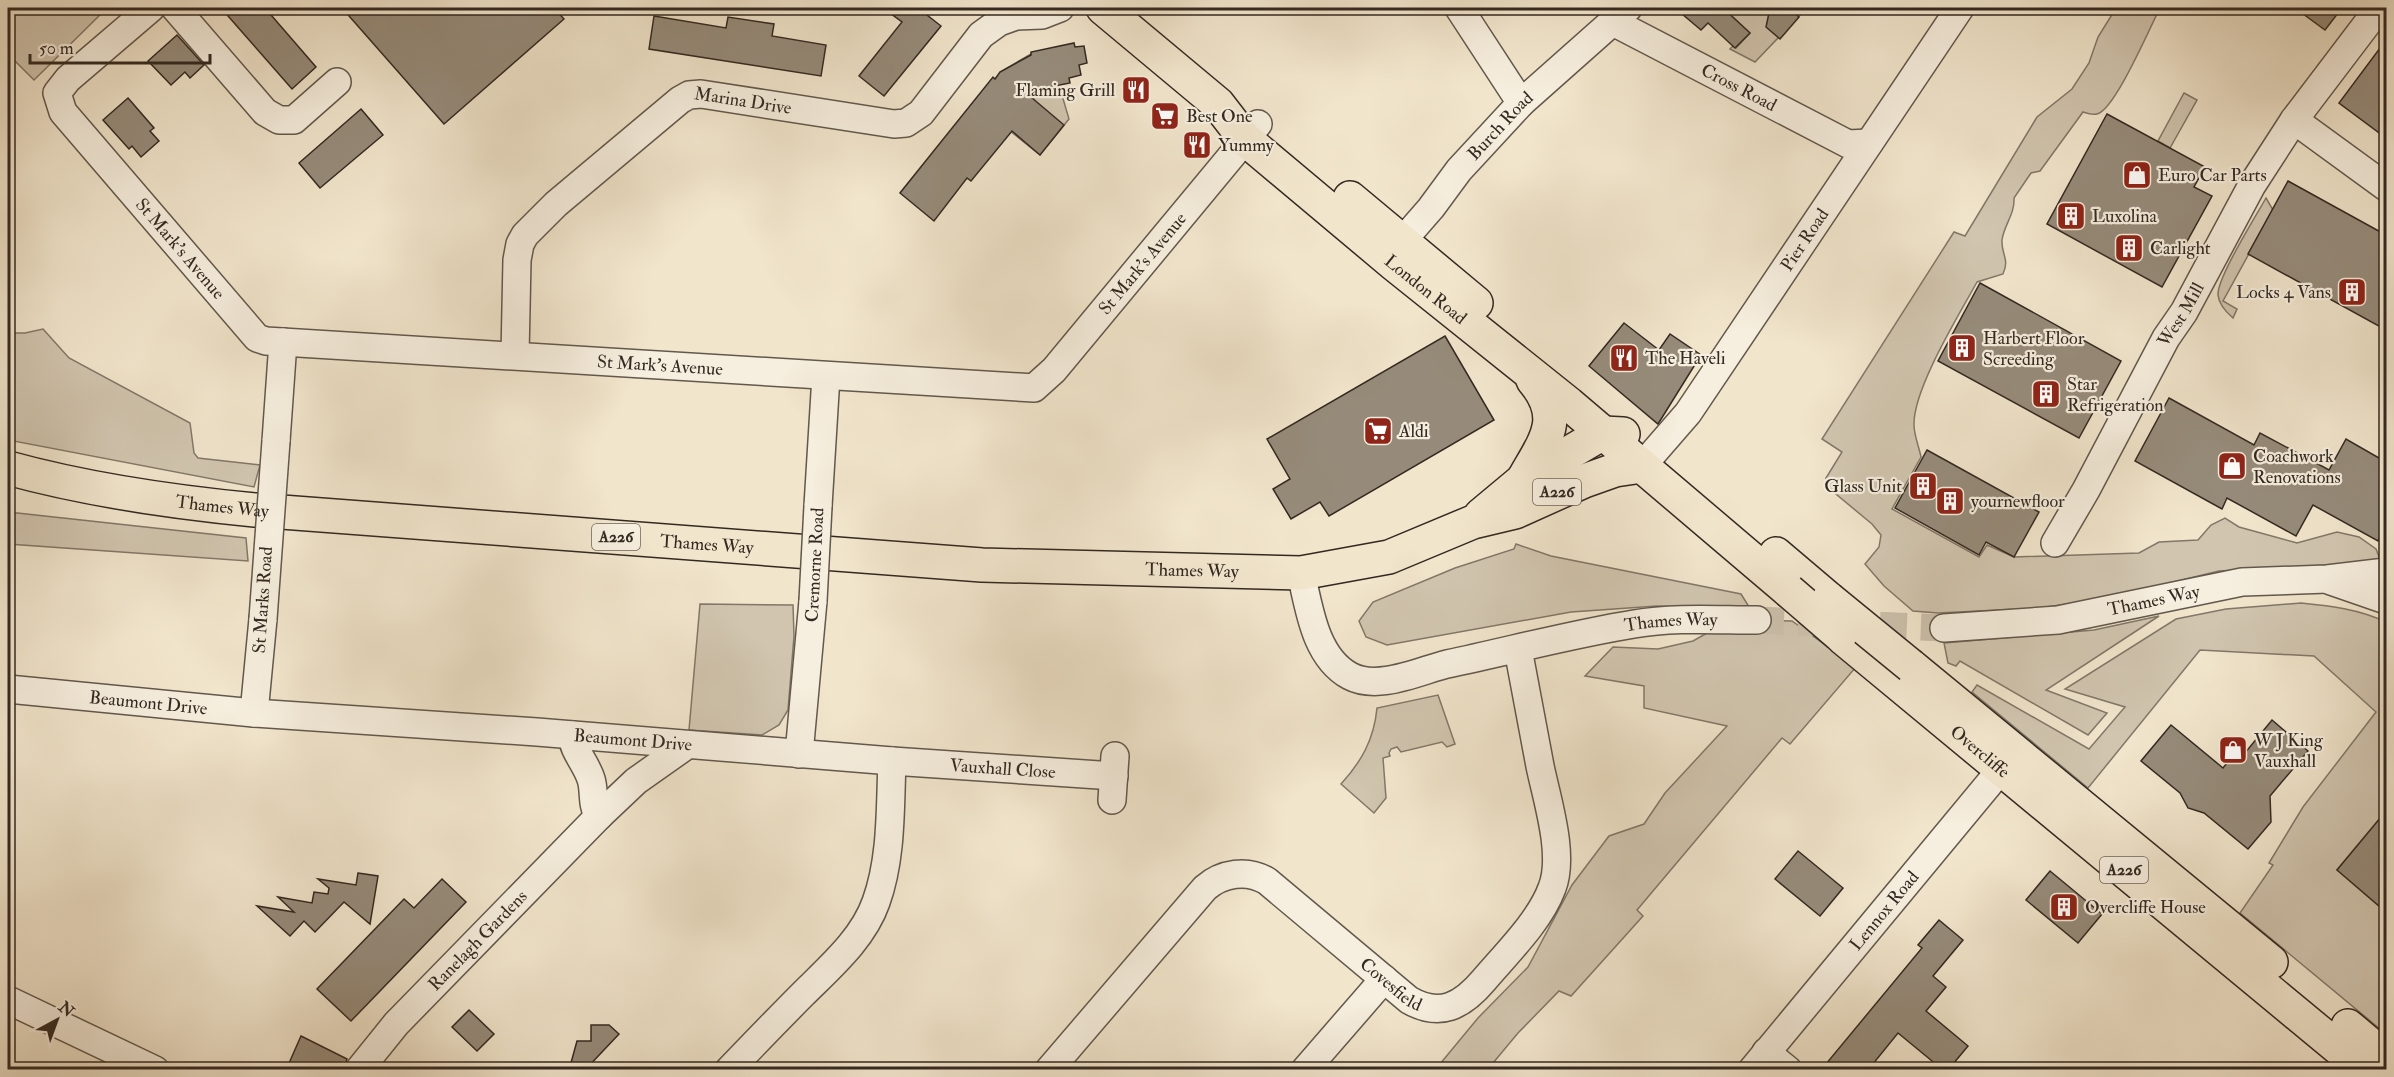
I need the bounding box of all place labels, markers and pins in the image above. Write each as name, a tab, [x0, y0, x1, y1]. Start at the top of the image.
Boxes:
restaurant icon: Flaming Grill	[1120, 74, 1152, 106]
place label: Flaming Grill	[1015, 79, 1115, 102]
supermarket icon: Best One	[1149, 100, 1181, 132]
place label: Best One	[1186, 105, 1253, 128]
restaurant icon: Yummy	[1181, 129, 1213, 161]
place label: Yummy	[1218, 134, 1275, 157]
shop icon: Euro Car Parts	[2121, 159, 2153, 191]
place label: Euro Car Parts	[2158, 164, 2267, 187]
building icon: Luxolina	[2055, 200, 2087, 232]
place label: Luxolina	[2092, 205, 2157, 228]
building icon: Carlight	[2113, 232, 2145, 264]
place label: Carlight	[2150, 237, 2211, 260]
building icon: Locks 4 Vans	[2336, 276, 2368, 308]
place label: Locks 4 Vans	[2236, 281, 2331, 304]
place label: Harbert Floor Screeding	[1983, 327, 2085, 371]
building icon: Harbert Floor Screeding	[1946, 332, 1978, 364]
restaurant icon: The Haveli	[1608, 342, 1640, 374]
place label: The Haveli	[1645, 347, 1726, 370]
place label: Star Refrigeration	[2067, 373, 2164, 417]
building icon: Star Refrigeration	[2030, 378, 2062, 410]
supermarket icon: Aldi	[1362, 415, 1394, 447]
place label: Aldi	[1398, 420, 1429, 443]
place label: Coachwork Renovations	[2253, 445, 2341, 489]
shop icon: Coachwork Renovations	[2216, 450, 2248, 482]
building icon: Glass Unit	[1907, 470, 1939, 502]
place label: Glass Unit	[1824, 475, 1902, 498]
building icon: yournewfloor	[1934, 485, 1966, 517]
place label: yournewfloor	[1971, 490, 2065, 513]
place label: W J King Vauxhall	[2253, 729, 2324, 773]
shop icon: W J King Vauxhall	[2217, 734, 2249, 766]
building icon: Overcliffe House	[2048, 891, 2080, 923]
place label: Overcliffe House	[2085, 896, 2206, 919]

